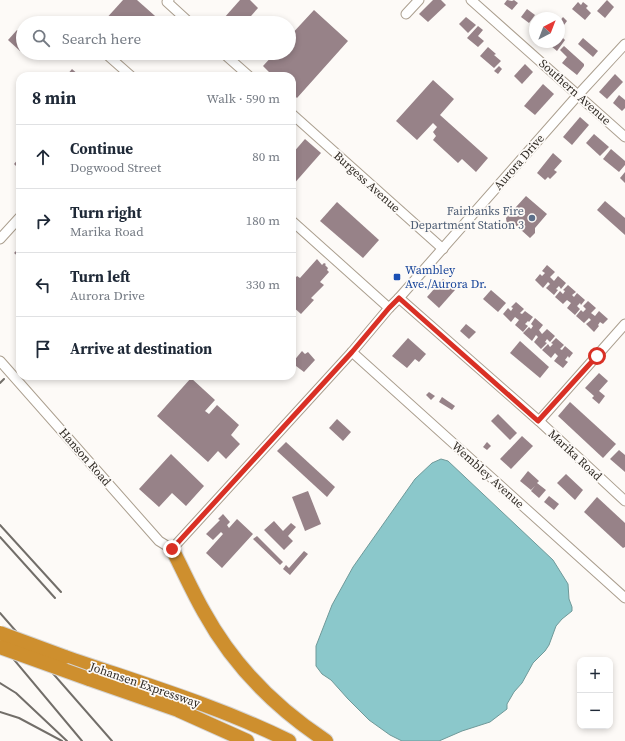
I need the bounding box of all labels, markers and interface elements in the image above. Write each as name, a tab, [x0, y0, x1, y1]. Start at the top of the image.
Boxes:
north arrow	[529, 12, 565, 48]
search box	[16, 16, 296, 60]
icon: search	[30, 27, 52, 49]
text: Search here	[62, 28, 141, 49]
street label: Southern Avenue	[536, 55, 614, 129]
text: 8 min	[32, 86, 76, 110]
text: Walk · 590 m	[207, 90, 280, 107]
street label: Aurora Drive	[490, 131, 548, 193]
text: Continue	[70, 138, 133, 159]
icon: ahead	[32, 146, 54, 168]
text: 80 m	[252, 148, 280, 165]
street label: Burgess Avenue	[330, 148, 404, 216]
text: Dogwood Street	[70, 159, 161, 176]
text: Turn right	[70, 202, 142, 223]
place label: Fairbanks Fire Department Station 3	[410, 203, 524, 233]
icon: right	[32, 210, 54, 232]
text: 180 m	[246, 212, 280, 229]
marker: Fairbanks Fire Department Station 3	[527, 213, 537, 223]
text: Marika Road	[70, 223, 144, 240]
place label: Wambley Ave./Aurora Dr.	[405, 262, 487, 292]
text: Turn left	[70, 266, 130, 287]
marker: Wambley Ave./Aurora Dr.	[392, 272, 402, 282]
icon: left	[32, 274, 54, 296]
text: 330 m	[246, 276, 280, 293]
text: Aurora Drive	[70, 287, 145, 304]
icon: arrive	[32, 338, 54, 360]
text: Arrive at destination	[70, 338, 212, 359]
route start	[588, 347, 606, 365]
street label: Hanson Road	[55, 425, 115, 489]
street label: Marika Road	[545, 426, 605, 484]
street label: Wembley Avenue	[448, 438, 528, 512]
route end	[163, 540, 181, 558]
map controls	[577, 657, 613, 729]
button: +	[577, 657, 613, 693]
street label: Johansen Expressway	[87, 658, 203, 712]
button: −	[577, 693, 613, 729]

